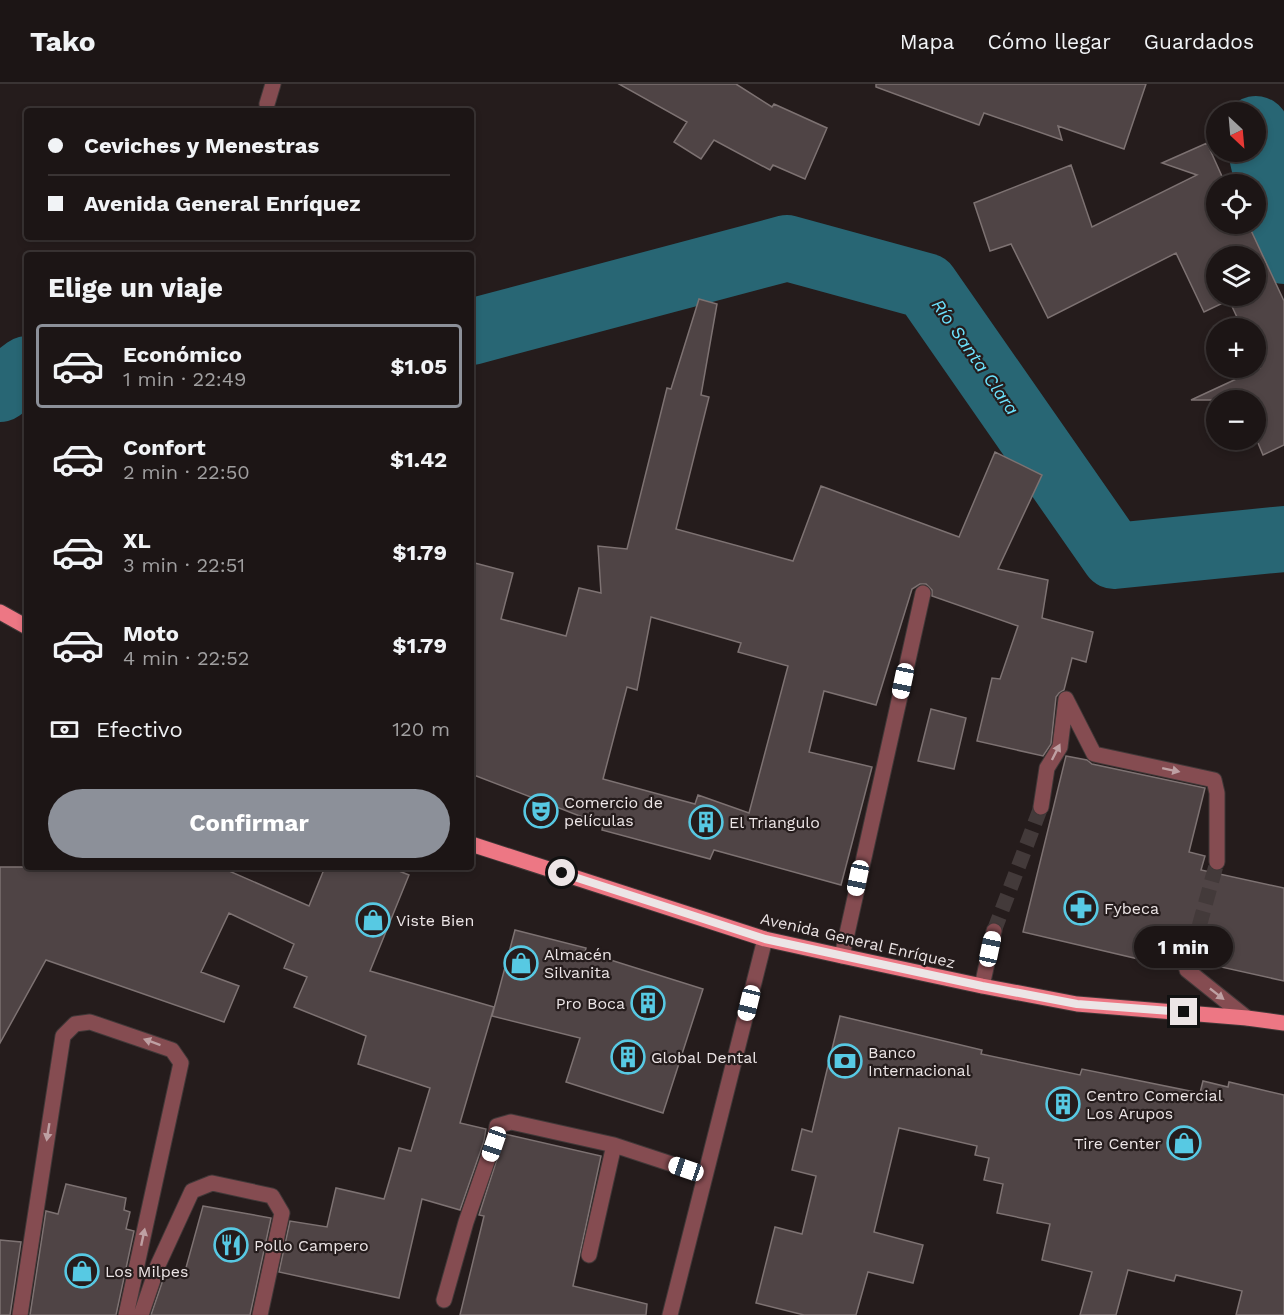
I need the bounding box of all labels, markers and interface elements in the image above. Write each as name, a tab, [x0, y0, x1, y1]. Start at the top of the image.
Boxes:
text: Tako	[30, 25, 95, 58]
text: Mapa	[900, 29, 954, 54]
text: Cómo llegar	[987, 29, 1111, 54]
text: Guardados	[1144, 29, 1254, 54]
north arrow	[1206, 102, 1266, 162]
map controls	[1206, 102, 1266, 450]
text: Ceviches y Menestras	[84, 133, 319, 158]
button: locate	[1206, 174, 1266, 234]
text: Avenida General Enríquez	[84, 191, 361, 216]
button: layers	[1206, 246, 1266, 306]
text: Elige un viaje	[48, 272, 223, 304]
water label: Río Santa Clara	[928, 295, 1023, 419]
button: +	[1206, 318, 1266, 378]
icon: car	[51, 339, 105, 393]
text: Económico	[123, 342, 242, 367]
text: $1.05	[390, 354, 447, 379]
text: 1 min · 22:49	[123, 367, 246, 391]
button: −	[1206, 390, 1266, 450]
icon: car	[51, 432, 105, 486]
text: Confort	[123, 435, 206, 460]
text: $1.42	[390, 447, 447, 472]
text: 2 min · 22:50	[123, 460, 250, 484]
icon: car	[51, 525, 105, 579]
text: XL	[123, 528, 151, 553]
text: $1.79	[393, 540, 447, 565]
text: 3 min · 22:51	[123, 553, 245, 577]
icon: car	[51, 618, 105, 672]
text: Moto	[123, 621, 179, 646]
text: $1.79	[393, 633, 447, 658]
text: 4 min · 22:52	[123, 646, 250, 670]
car	[890, 662, 916, 700]
icon: cash	[48, 713, 81, 746]
text: Efectivo	[96, 717, 183, 742]
text: 120 m	[392, 717, 450, 741]
one-way arrow	[1051, 743, 1061, 760]
one-way arrow	[1161, 766, 1180, 775]
button: Confirmar	[48, 789, 450, 858]
theatre icon: Comercio de películas	[523, 793, 559, 829]
place label: Comercio de películas	[564, 793, 663, 830]
building icon: El Triangulo	[688, 804, 724, 840]
place label: El Triangulo	[729, 813, 820, 832]
route start	[548, 859, 575, 886]
car	[845, 859, 871, 897]
pharmacy icon: Fybeca	[1063, 890, 1099, 926]
place label: Fybeca	[1104, 899, 1159, 918]
shop icon: Viste Bien	[355, 902, 391, 938]
street label: Avenida General Enríquez	[759, 909, 957, 972]
place label: Viste Bien	[396, 911, 474, 930]
callout: 1 min	[1134, 925, 1234, 967]
car	[977, 930, 1003, 968]
text: 1 min	[1158, 935, 1209, 959]
shop icon: Almacén Silvanita	[503, 945, 539, 981]
place label: Almacén Silvanita	[544, 945, 612, 982]
car	[736, 983, 762, 1023]
building icon: Pro Boca	[630, 985, 666, 1021]
one-way arrow	[1209, 987, 1225, 1000]
place label: Pro Boca	[556, 994, 625, 1013]
route end	[1170, 998, 1197, 1025]
one-way arrow	[143, 1037, 161, 1047]
building icon: Global Dental	[610, 1039, 646, 1075]
bank icon: Banco Internacional	[827, 1043, 863, 1079]
place label: Banco Internacional	[868, 1043, 971, 1080]
place label: Global Dental	[651, 1048, 757, 1067]
building icon: Centro Comercial Los Arupos	[1045, 1086, 1081, 1122]
place label: Centro Comercial Los Arupos	[1086, 1086, 1223, 1123]
one-way arrow	[43, 1123, 52, 1142]
car	[480, 1124, 508, 1164]
shop icon: Tire Center	[1166, 1125, 1202, 1161]
place label: Tire Center	[1074, 1134, 1161, 1153]
car	[666, 1155, 706, 1183]
restaurant icon: Pollo Campero	[213, 1227, 249, 1263]
one-way arrow	[139, 1228, 148, 1247]
place label: Pollo Campero	[254, 1236, 368, 1255]
shop icon: Los Milpes	[64, 1253, 100, 1289]
place label: Los Milpes	[105, 1262, 188, 1281]

